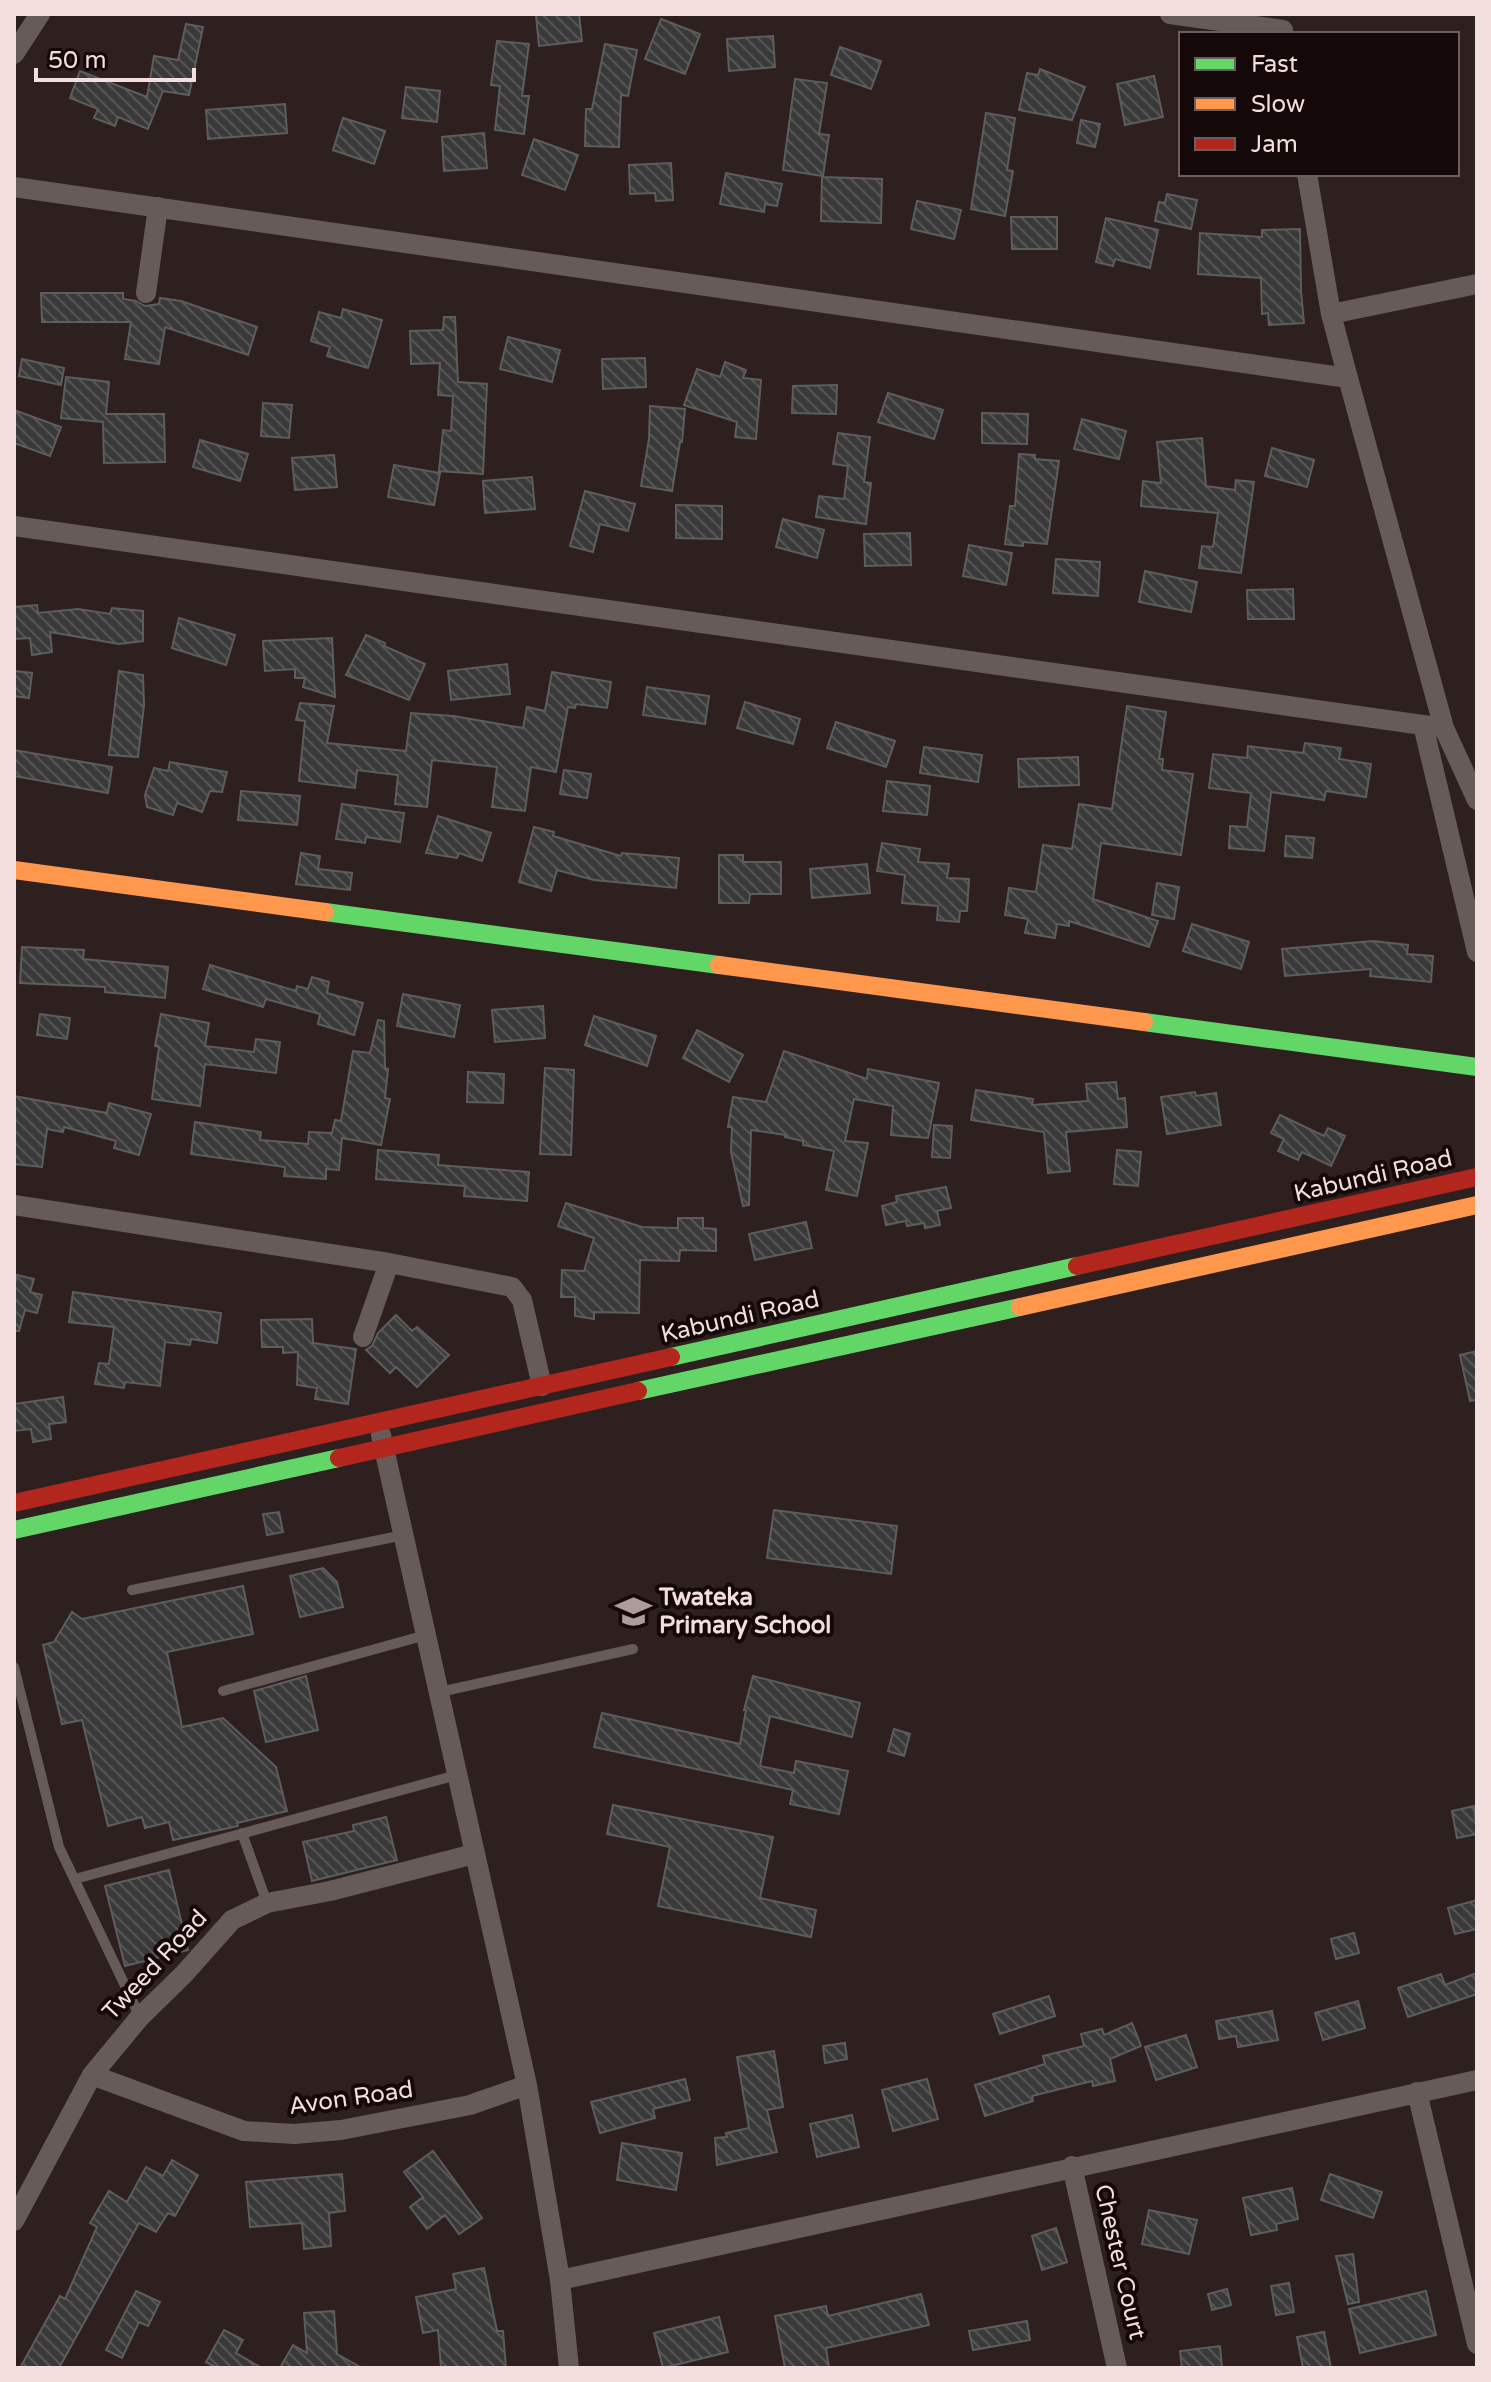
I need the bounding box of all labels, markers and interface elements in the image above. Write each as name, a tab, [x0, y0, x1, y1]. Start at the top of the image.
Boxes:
scale bar	[36, 32, 194, 82]
legend	[1179, 32, 1459, 176]
text: 50 m	[48, 46, 106, 75]
text: Fast	[1251, 50, 1298, 79]
text: Slow	[1251, 90, 1305, 119]
text: Jam	[1251, 130, 1298, 159]
street label: Kabundi Road	[1291, 1144, 1455, 1208]
street label: Kabundi Road	[658, 1285, 822, 1349]
place label: Twateka Primary School	[658, 1583, 831, 1640]
school or university icon: Twateka Primary School	[614, 1592, 652, 1630]
street label: Tweed Road	[96, 1904, 214, 2026]
street label: Avon Road	[287, 2075, 415, 2121]
street label: Chester Court	[1088, 2182, 1152, 2342]

